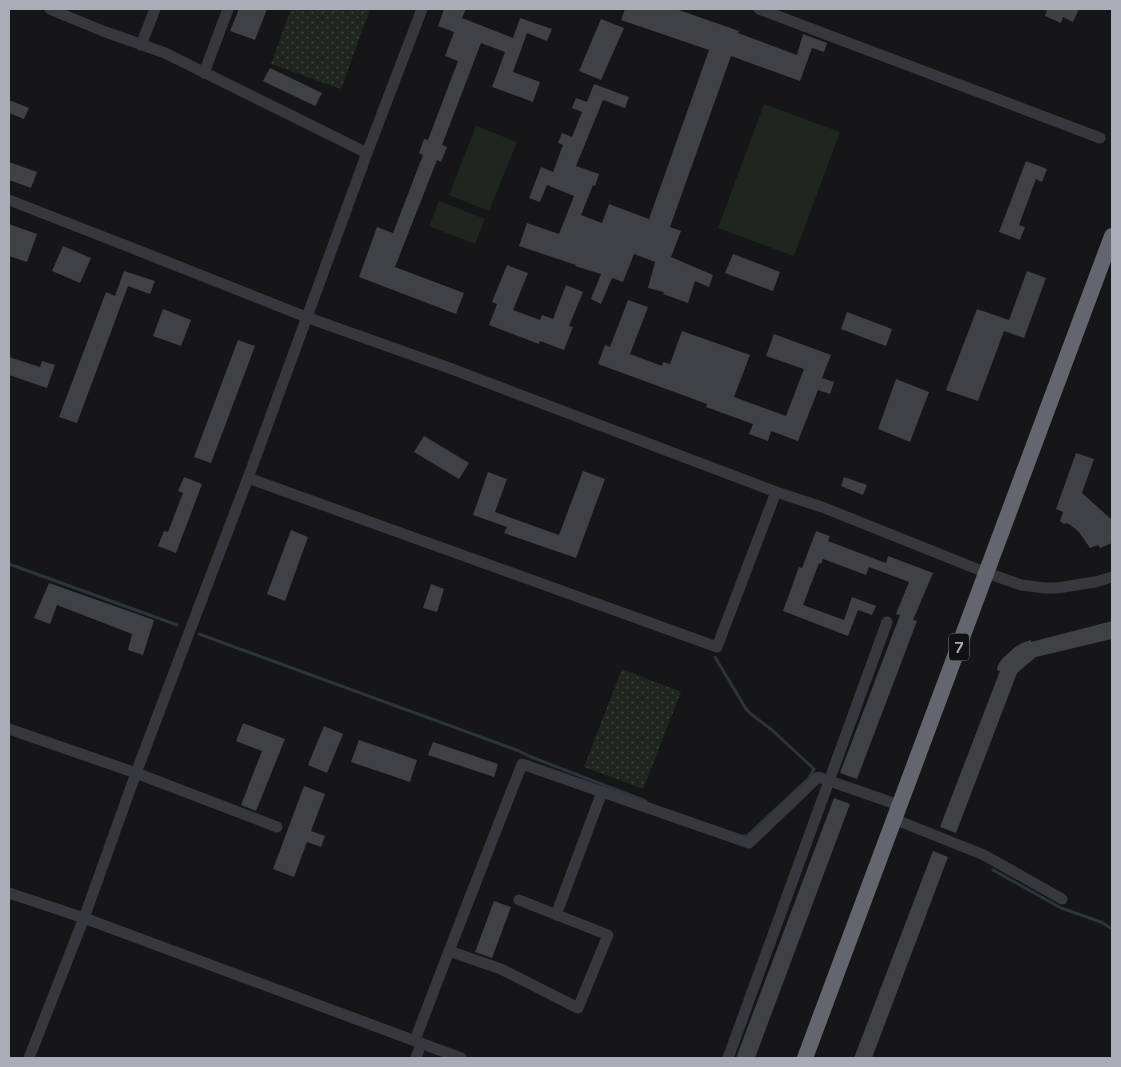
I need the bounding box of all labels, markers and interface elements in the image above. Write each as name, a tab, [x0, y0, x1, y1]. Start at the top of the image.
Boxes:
road number: 7	[949, 634, 969, 660]

